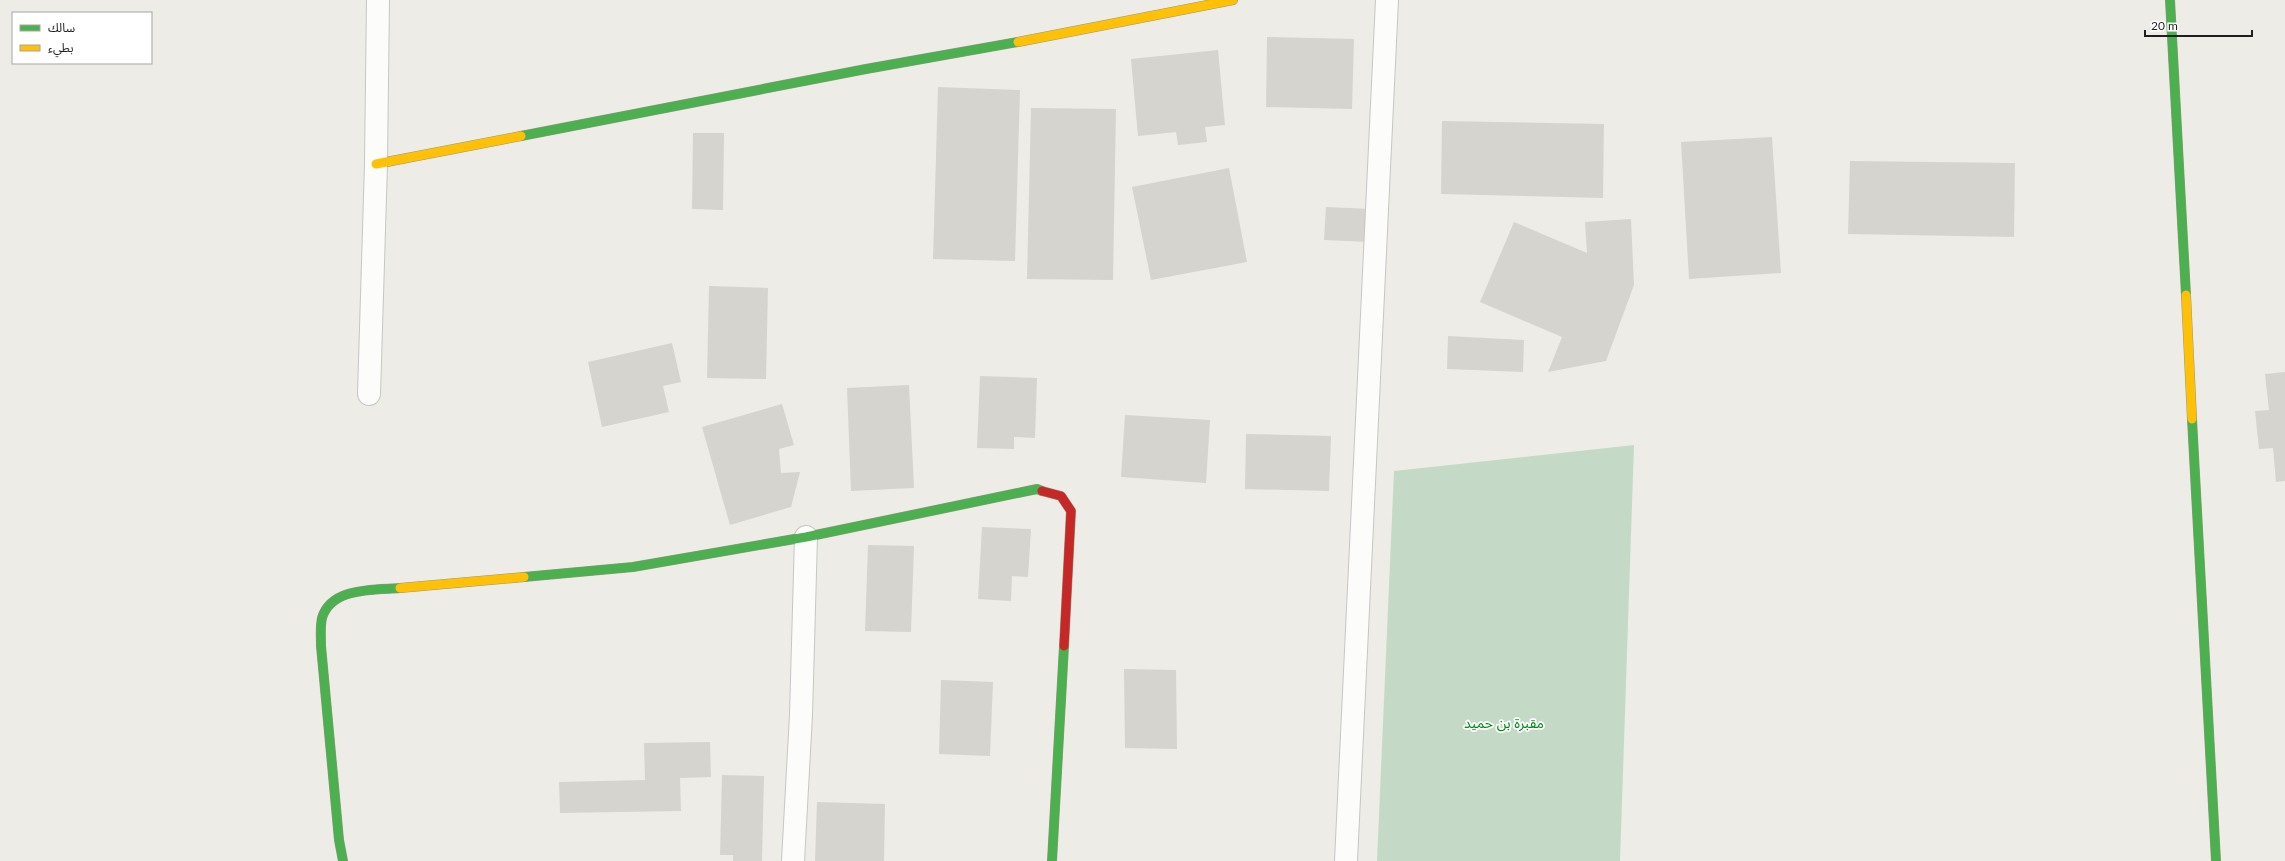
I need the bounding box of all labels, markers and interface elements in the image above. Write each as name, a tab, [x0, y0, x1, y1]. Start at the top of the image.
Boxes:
legend	[12, 12, 152, 64]
scale bar	[2145, 12, 2252, 38]
text: 20 m	[2151, 18, 2178, 33]
text: سالك	[48, 20, 75, 35]
text: بطيء	[48, 40, 74, 58]
park label: مقبرة بن حميد	[1464, 714, 1544, 732]

